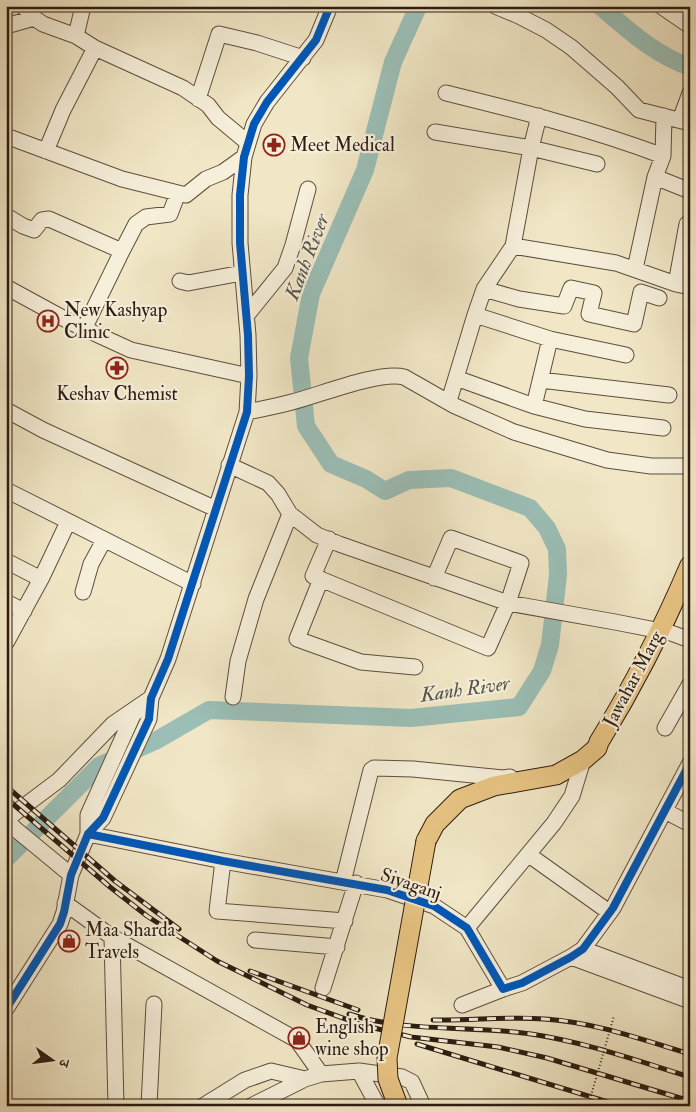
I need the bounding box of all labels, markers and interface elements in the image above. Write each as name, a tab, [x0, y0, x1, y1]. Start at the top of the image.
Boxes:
pharmacy icon: Meet Medical	[262, 133, 286, 157]
place label: Meet Medical	[290, 133, 395, 157]
water label: Kanh River	[279, 209, 335, 304]
place label: New Kashyap Clinic	[64, 298, 167, 344]
hospital icon: New Kashyap Clinic	[36, 309, 60, 333]
pharmacy icon: Keshav Chemist	[105, 356, 129, 380]
place label: Keshav Chemist	[56, 382, 178, 406]
street label: Jawahar Marg	[597, 626, 669, 732]
water label: Kanh River	[418, 670, 513, 708]
street label: Siyaganj	[377, 862, 445, 906]
place label: Maa Sharda Travels	[85, 918, 176, 964]
shop icon: Maa Sharda Travels	[57, 929, 81, 953]
place label: English wine shop	[315, 1015, 389, 1062]
shop icon: English wine shop	[287, 1026, 311, 1050]
north arrow	[28, 1034, 78, 1084]
text: उ	[55, 1057, 73, 1069]

